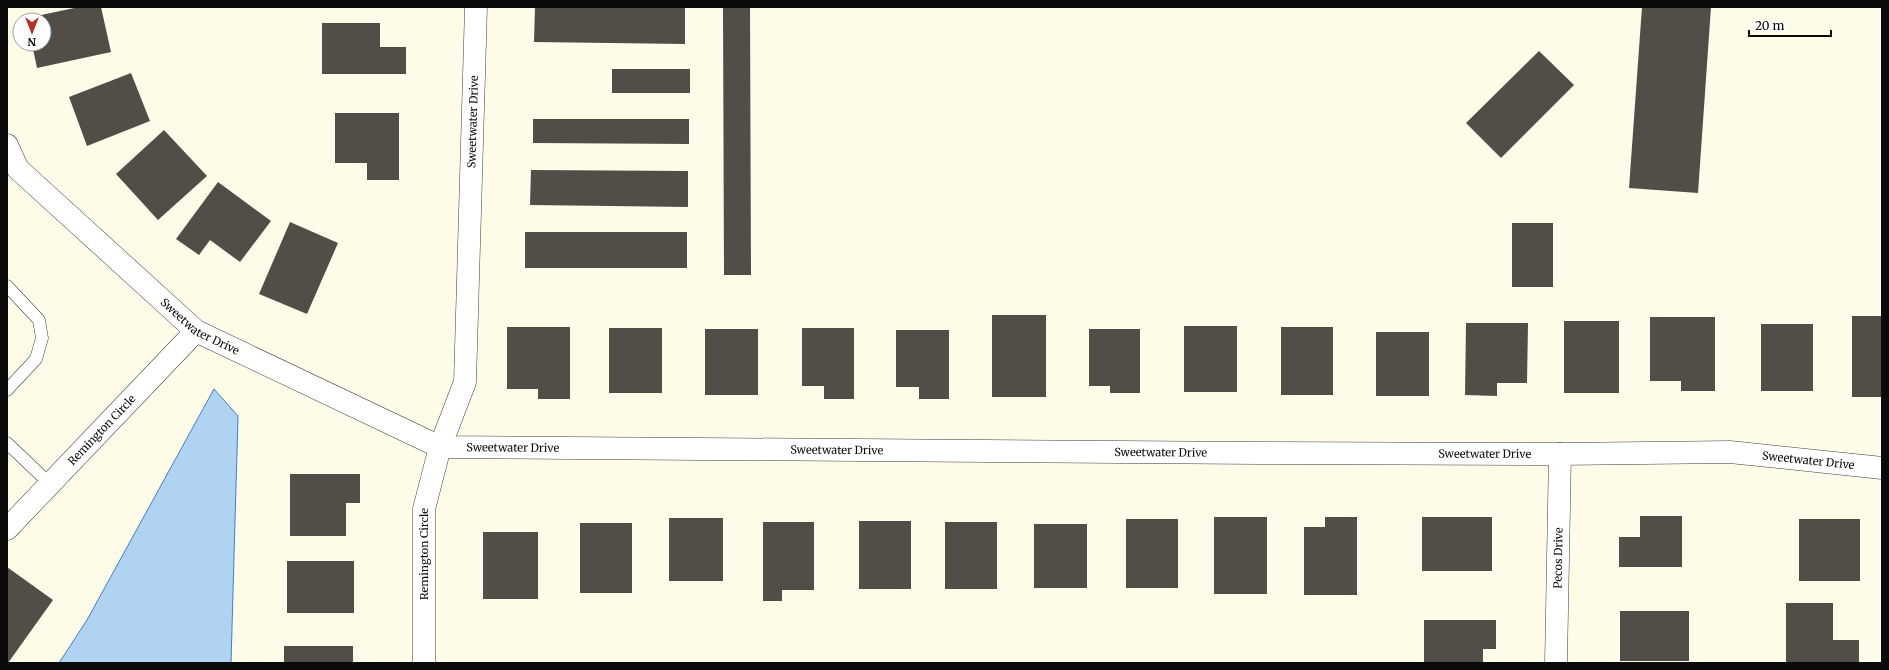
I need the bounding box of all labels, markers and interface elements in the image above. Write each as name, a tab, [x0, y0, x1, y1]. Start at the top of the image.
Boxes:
north arrow	[12, 12, 52, 52]
scale bar	[1749, 12, 1831, 38]
text: 20 m	[1755, 18, 1784, 33]
text: N	[27, 35, 36, 49]
street label: Sweetwater Drive	[464, 75, 481, 168]
street label: Sweetwater Drive	[158, 295, 242, 358]
street label: Remington Circle	[65, 392, 139, 468]
street label: Sweetwater Drive	[466, 440, 559, 455]
street label: Sweetwater Drive	[790, 443, 883, 457]
street label: Sweetwater Drive	[1114, 445, 1207, 460]
street label: Sweetwater Drive	[1438, 447, 1531, 461]
street label: Sweetwater Drive	[1761, 448, 1855, 472]
street label: Remington Circle	[417, 508, 431, 600]
street label: Pecos Drive	[1550, 527, 1566, 589]

